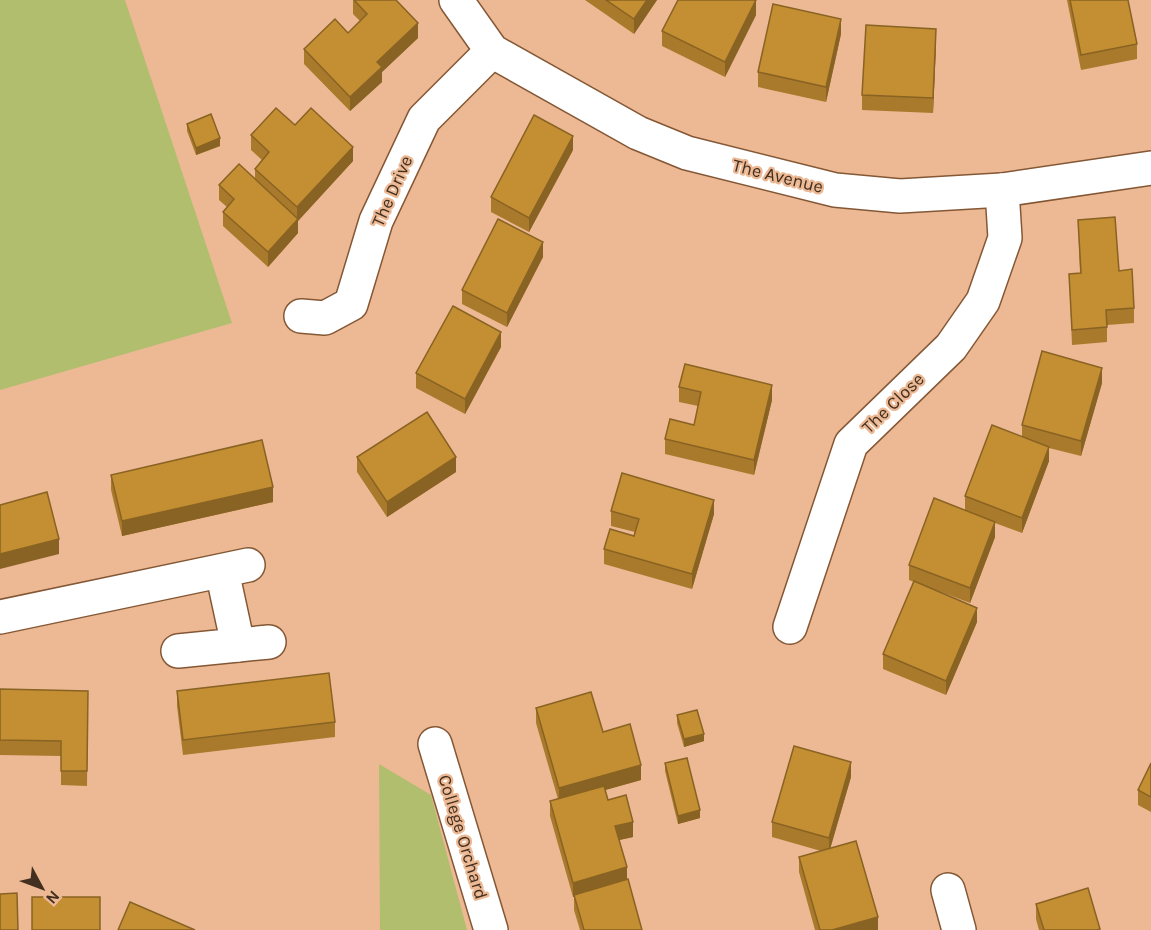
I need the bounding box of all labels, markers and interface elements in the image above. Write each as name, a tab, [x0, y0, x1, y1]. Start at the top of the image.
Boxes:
street label: The Drive	[367, 152, 417, 230]
street label: The Avenue	[730, 154, 826, 198]
street label: The Close	[857, 368, 929, 438]
street label: College Orchard	[434, 772, 492, 902]
north arrow	[12, 858, 72, 918]
text: N	[42, 887, 64, 908]

